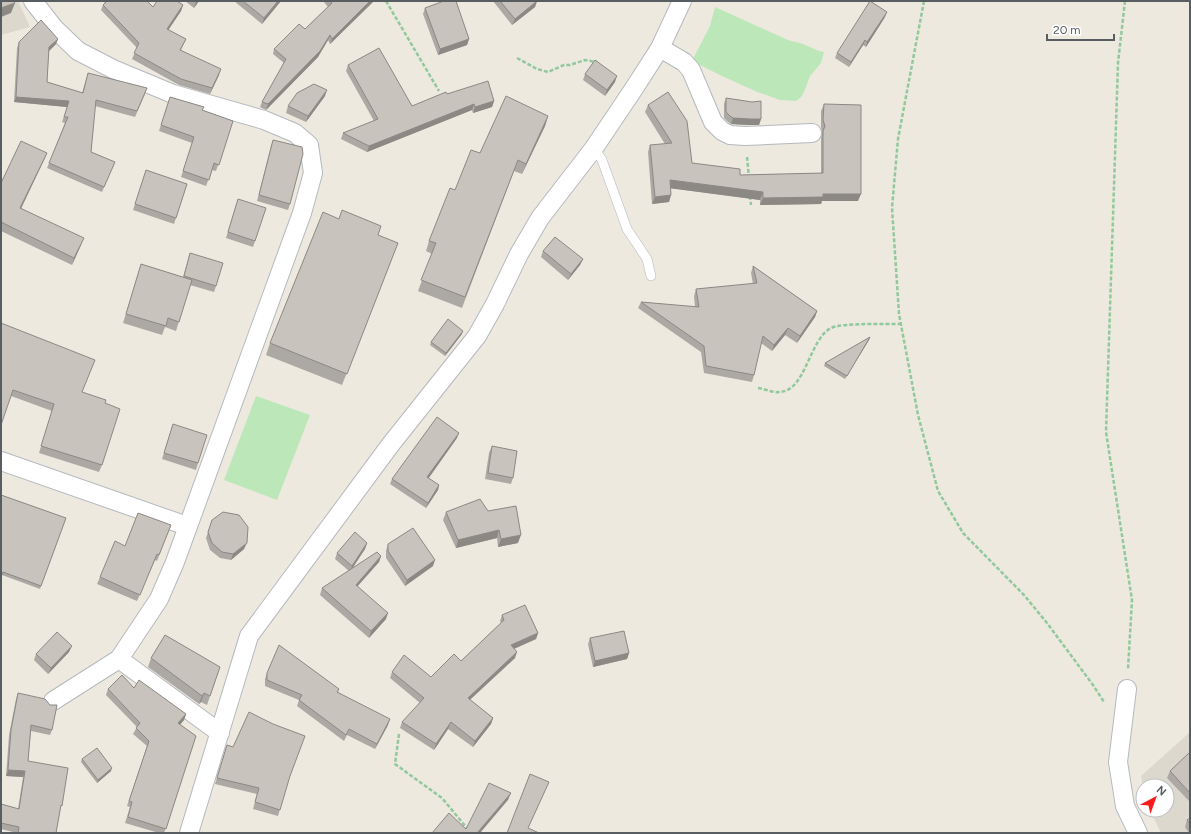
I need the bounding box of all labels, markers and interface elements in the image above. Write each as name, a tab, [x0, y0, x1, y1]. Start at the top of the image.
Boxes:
scale bar	[1047, 16, 1114, 42]
text: 20 m	[1053, 23, 1081, 37]
north arrow	[1135, 778, 1175, 818]
text: N	[1154, 783, 1169, 799]

